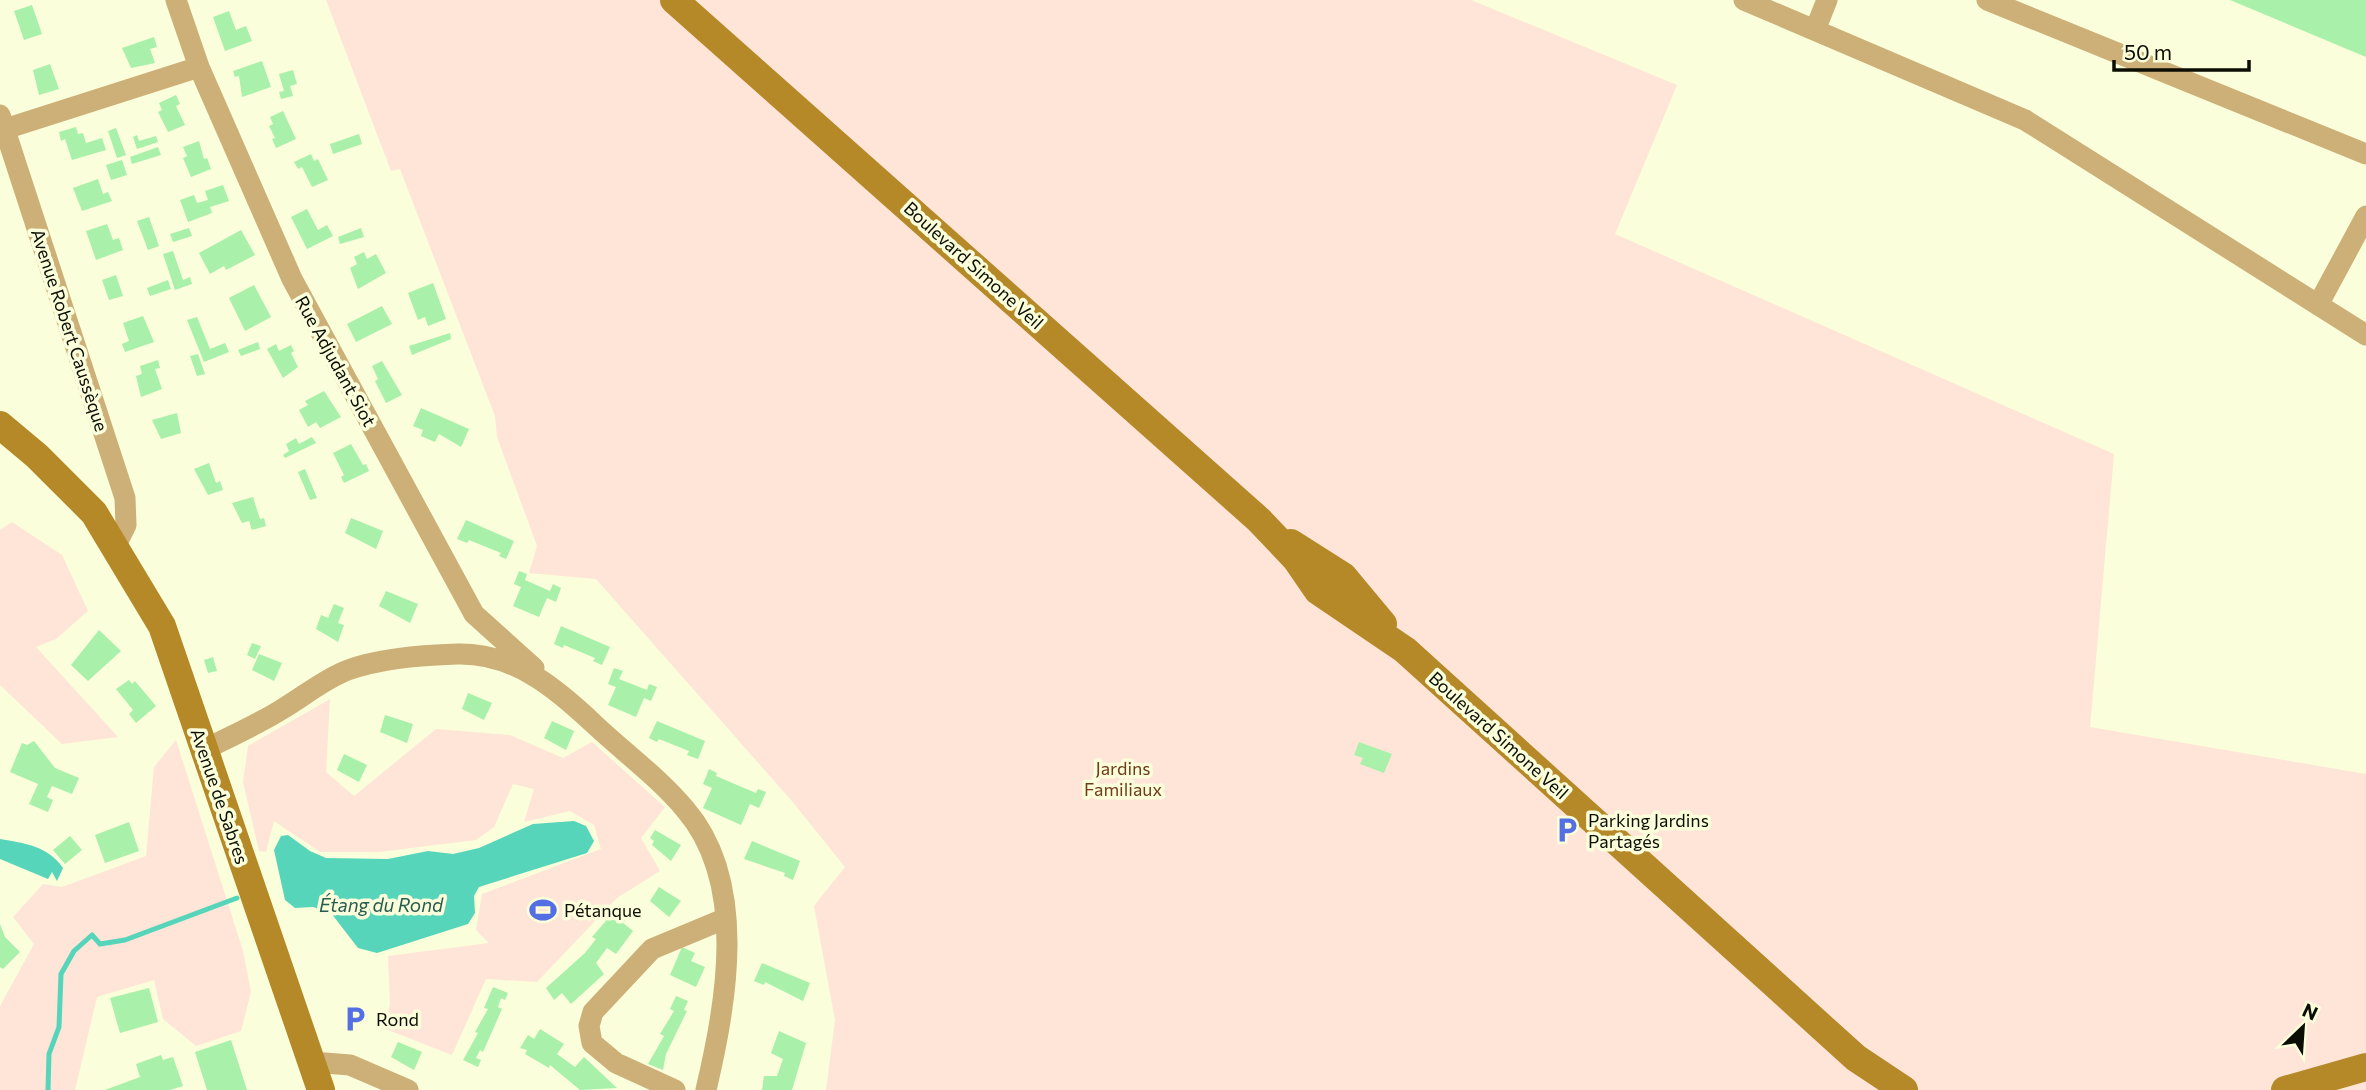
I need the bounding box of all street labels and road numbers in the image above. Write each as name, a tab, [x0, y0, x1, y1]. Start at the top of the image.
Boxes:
street label: Boulevard Simone Veil	[900, 197, 1048, 333]
street label: Avenue Robert Caussèque	[27, 226, 113, 434]
street label: Rue Adjudant Siot	[291, 292, 381, 430]
street label: Boulevard Simone Veil	[1425, 667, 1573, 803]
street label: Avenue de Sabres	[186, 725, 254, 867]

